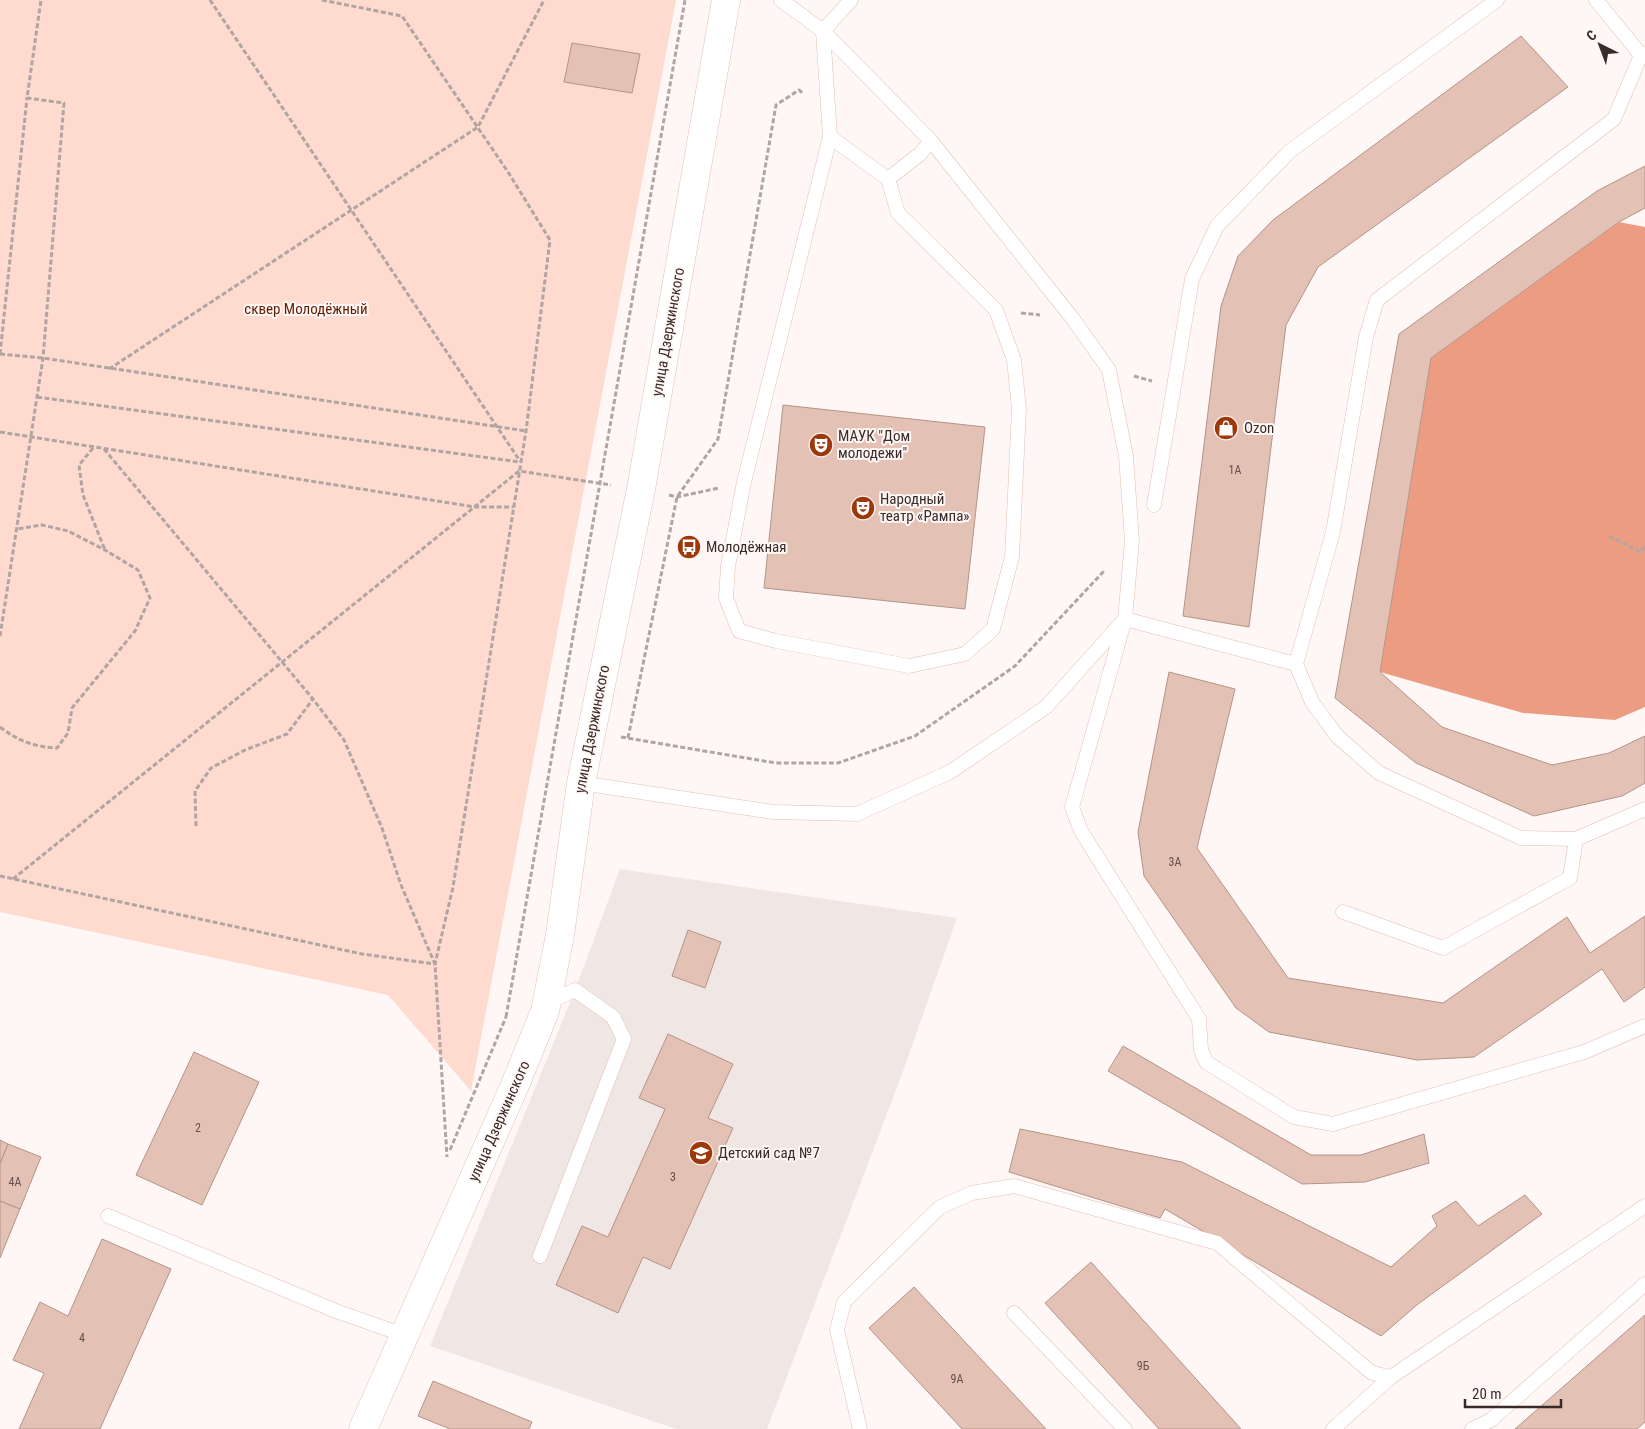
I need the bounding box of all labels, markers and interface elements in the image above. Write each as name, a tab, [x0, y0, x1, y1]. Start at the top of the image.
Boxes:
north arrow	[1575, 20, 1625, 70]
text: С	[1583, 27, 1600, 44]
street label: улица Дзержинского	[648, 266, 688, 398]
park label: сквер Молодёжный	[244, 300, 368, 318]
shop icon: Ozon	[1213, 415, 1239, 441]
place label: Ozon	[1244, 419, 1274, 437]
place label: МАУК "Дом молодежи"	[838, 427, 910, 462]
theatre icon: МАУК "Дом молодежи"	[808, 432, 834, 458]
house number: 1А	[1229, 463, 1242, 477]
place label: Народный театр «Рампа»	[880, 490, 970, 525]
theatre icon: Народный театр «Рампа»	[850, 495, 876, 521]
bus stop icon: Молодёжная	[676, 534, 702, 560]
place label: Молодёжная	[706, 538, 786, 556]
street label: улица Дзержинского	[571, 663, 613, 795]
house number: 3А	[1169, 855, 1182, 869]
street label: улица Дзержинского	[464, 1058, 534, 1184]
house number: 2	[195, 1121, 201, 1135]
school or university icon: Детский сад №7	[688, 1140, 714, 1166]
place label: Детский сад №7	[718, 1144, 820, 1162]
house number: 3	[670, 1170, 676, 1184]
house number: 4А	[9, 1175, 22, 1189]
house number: 4	[79, 1331, 85, 1345]
house number: 9Б	[1137, 1359, 1150, 1373]
house number: 9А	[951, 1372, 964, 1386]
scale bar	[1465, 1376, 1561, 1408]
text: 20 m	[1472, 1385, 1502, 1403]

